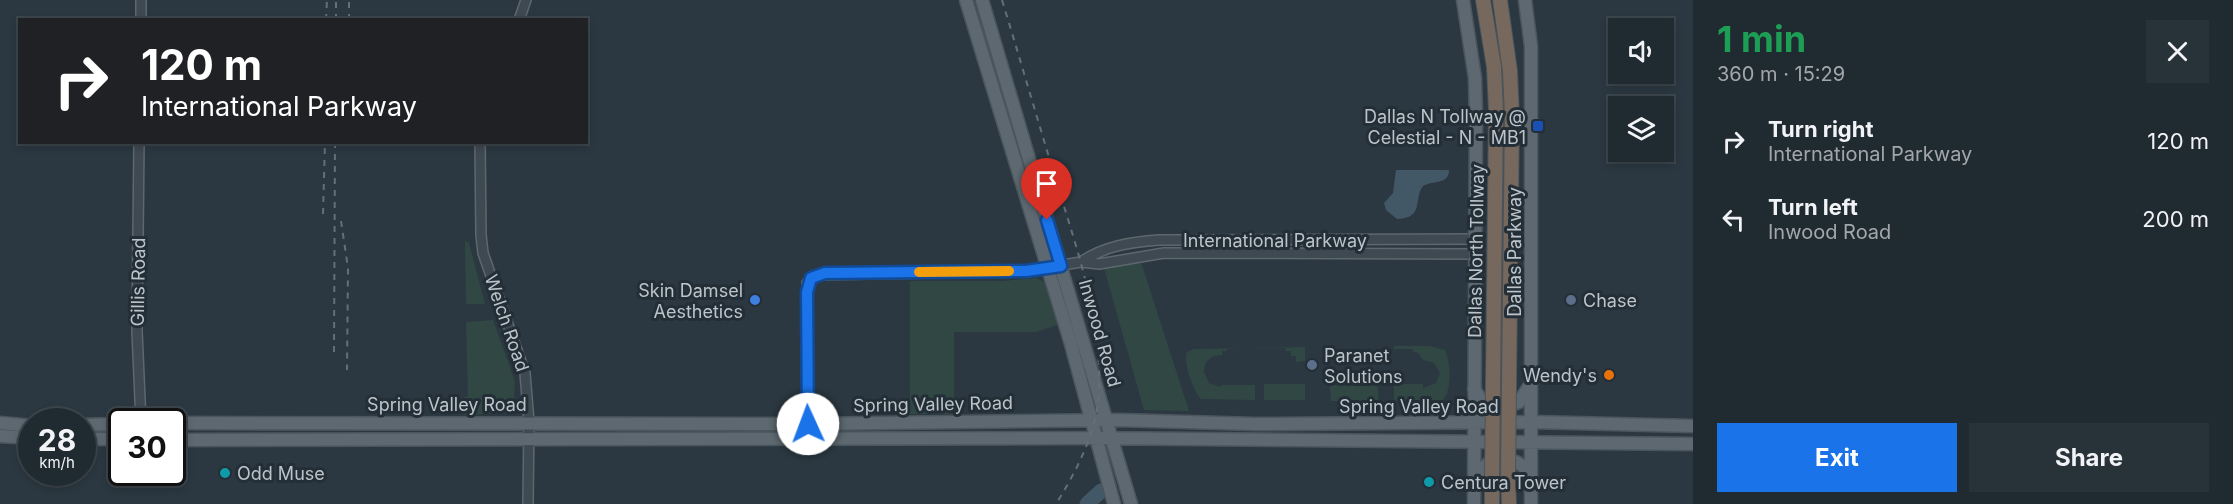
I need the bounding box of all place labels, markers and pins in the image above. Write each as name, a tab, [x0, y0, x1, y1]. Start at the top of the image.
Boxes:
place label: Dallas N Tollway @ Celestial - N - MB1	[1364, 106, 1526, 148]
marker: Dallas N Tollway @ Celestial - N - MB1	[1531, 119, 1545, 133]
pin	[1021, 158, 1072, 220]
place label: Skin Damsel Aesthetics	[638, 280, 743, 322]
place label: Chase	[1583, 290, 1637, 311]
marker: Skin Damsel Aesthetics	[748, 293, 762, 307]
marker: Chase	[1564, 293, 1578, 307]
place label: Paranet Solutions	[1324, 345, 1403, 387]
marker: Paranet Solutions	[1305, 358, 1319, 372]
place label: Wendy's	[1523, 365, 1597, 386]
marker: Wendy's	[1602, 368, 1616, 382]
place label: Odd Muse	[237, 463, 325, 484]
marker: Odd Muse	[218, 466, 232, 480]
place label: Centura Tower	[1441, 472, 1566, 493]
marker: Centura Tower	[1422, 475, 1436, 489]

